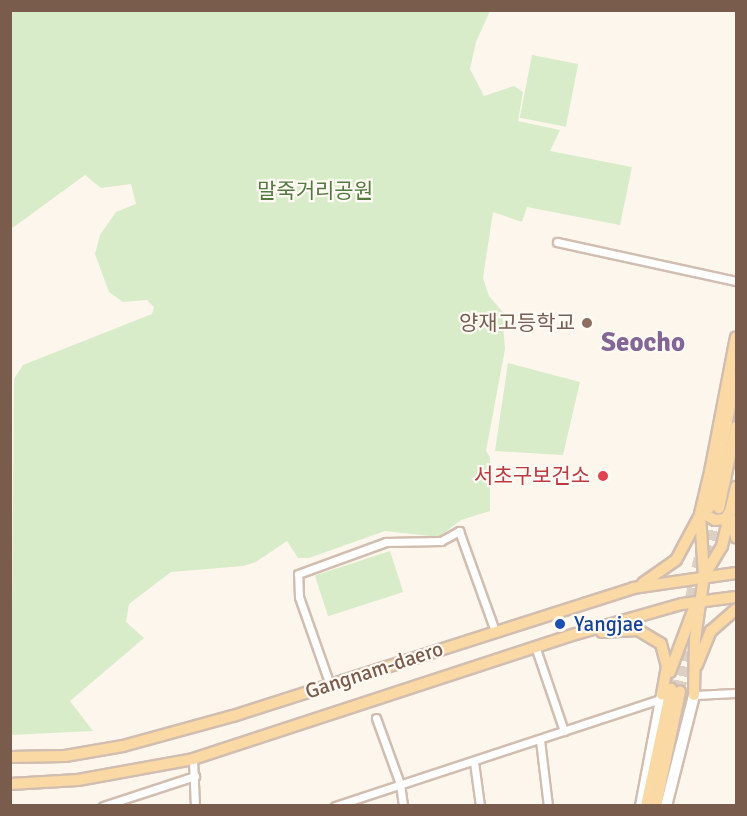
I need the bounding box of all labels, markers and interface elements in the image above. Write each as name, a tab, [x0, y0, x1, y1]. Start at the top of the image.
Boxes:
park label: 말죽거리공원	[257, 178, 373, 204]
place label: 양재고등학교	[459, 310, 575, 336]
marker: 양재고등학교	[580, 316, 594, 330]
district label: Seocho	[601, 327, 685, 359]
place label: 서초구보건소	[474, 463, 590, 489]
marker: 서초구보건소	[594, 467, 612, 485]
place label: Yangjae	[574, 611, 644, 637]
marker: Yangjae	[551, 615, 569, 633]
street label: Gangnam-daero	[302, 636, 446, 704]

